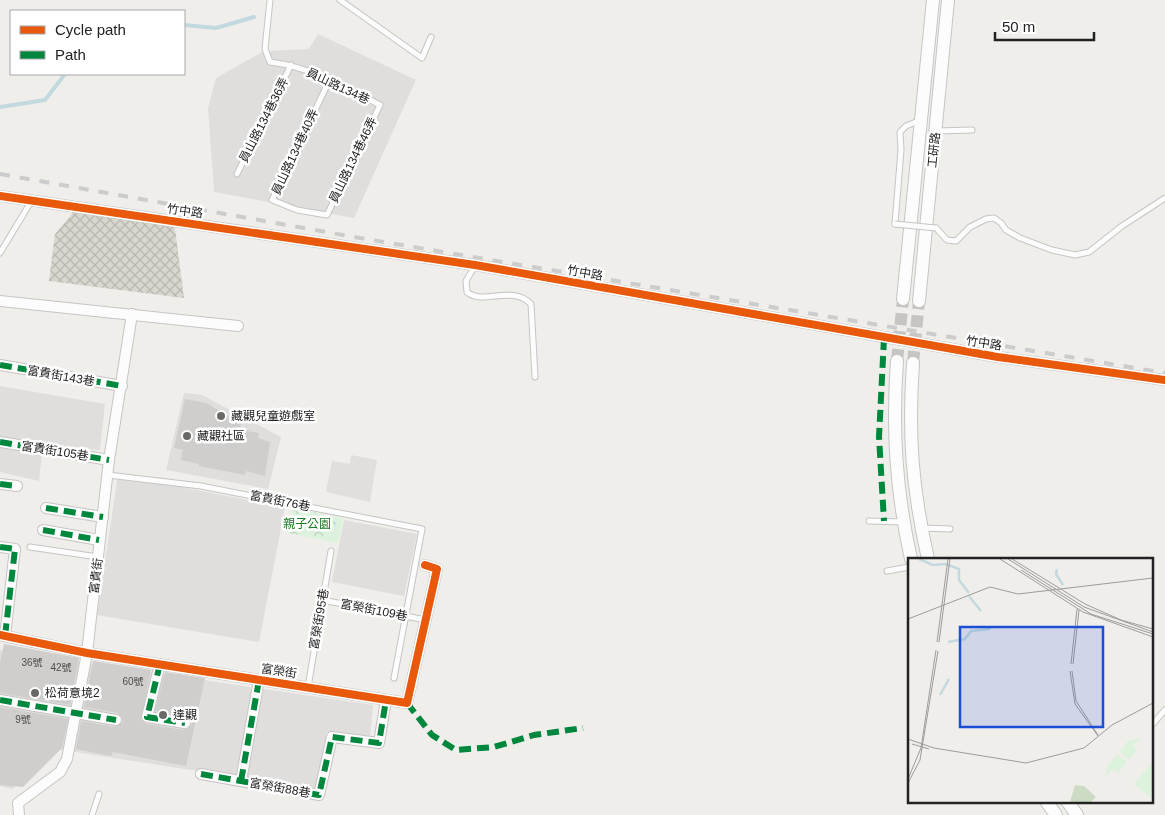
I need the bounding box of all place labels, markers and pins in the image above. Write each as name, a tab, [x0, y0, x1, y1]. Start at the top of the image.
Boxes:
place label: 藏觀兒童遊戲室	[231, 409, 315, 423]
marker: 藏觀兒童遊戲室	[215, 410, 227, 422]
place label: 藏觀社區	[197, 429, 245, 443]
marker: 藏觀社區	[181, 430, 193, 442]
place label: 松荷意境2	[45, 686, 100, 700]
marker: 松荷意境2	[29, 687, 41, 699]
place label: 達觀	[173, 708, 197, 722]
marker: 達觀	[157, 709, 169, 721]

